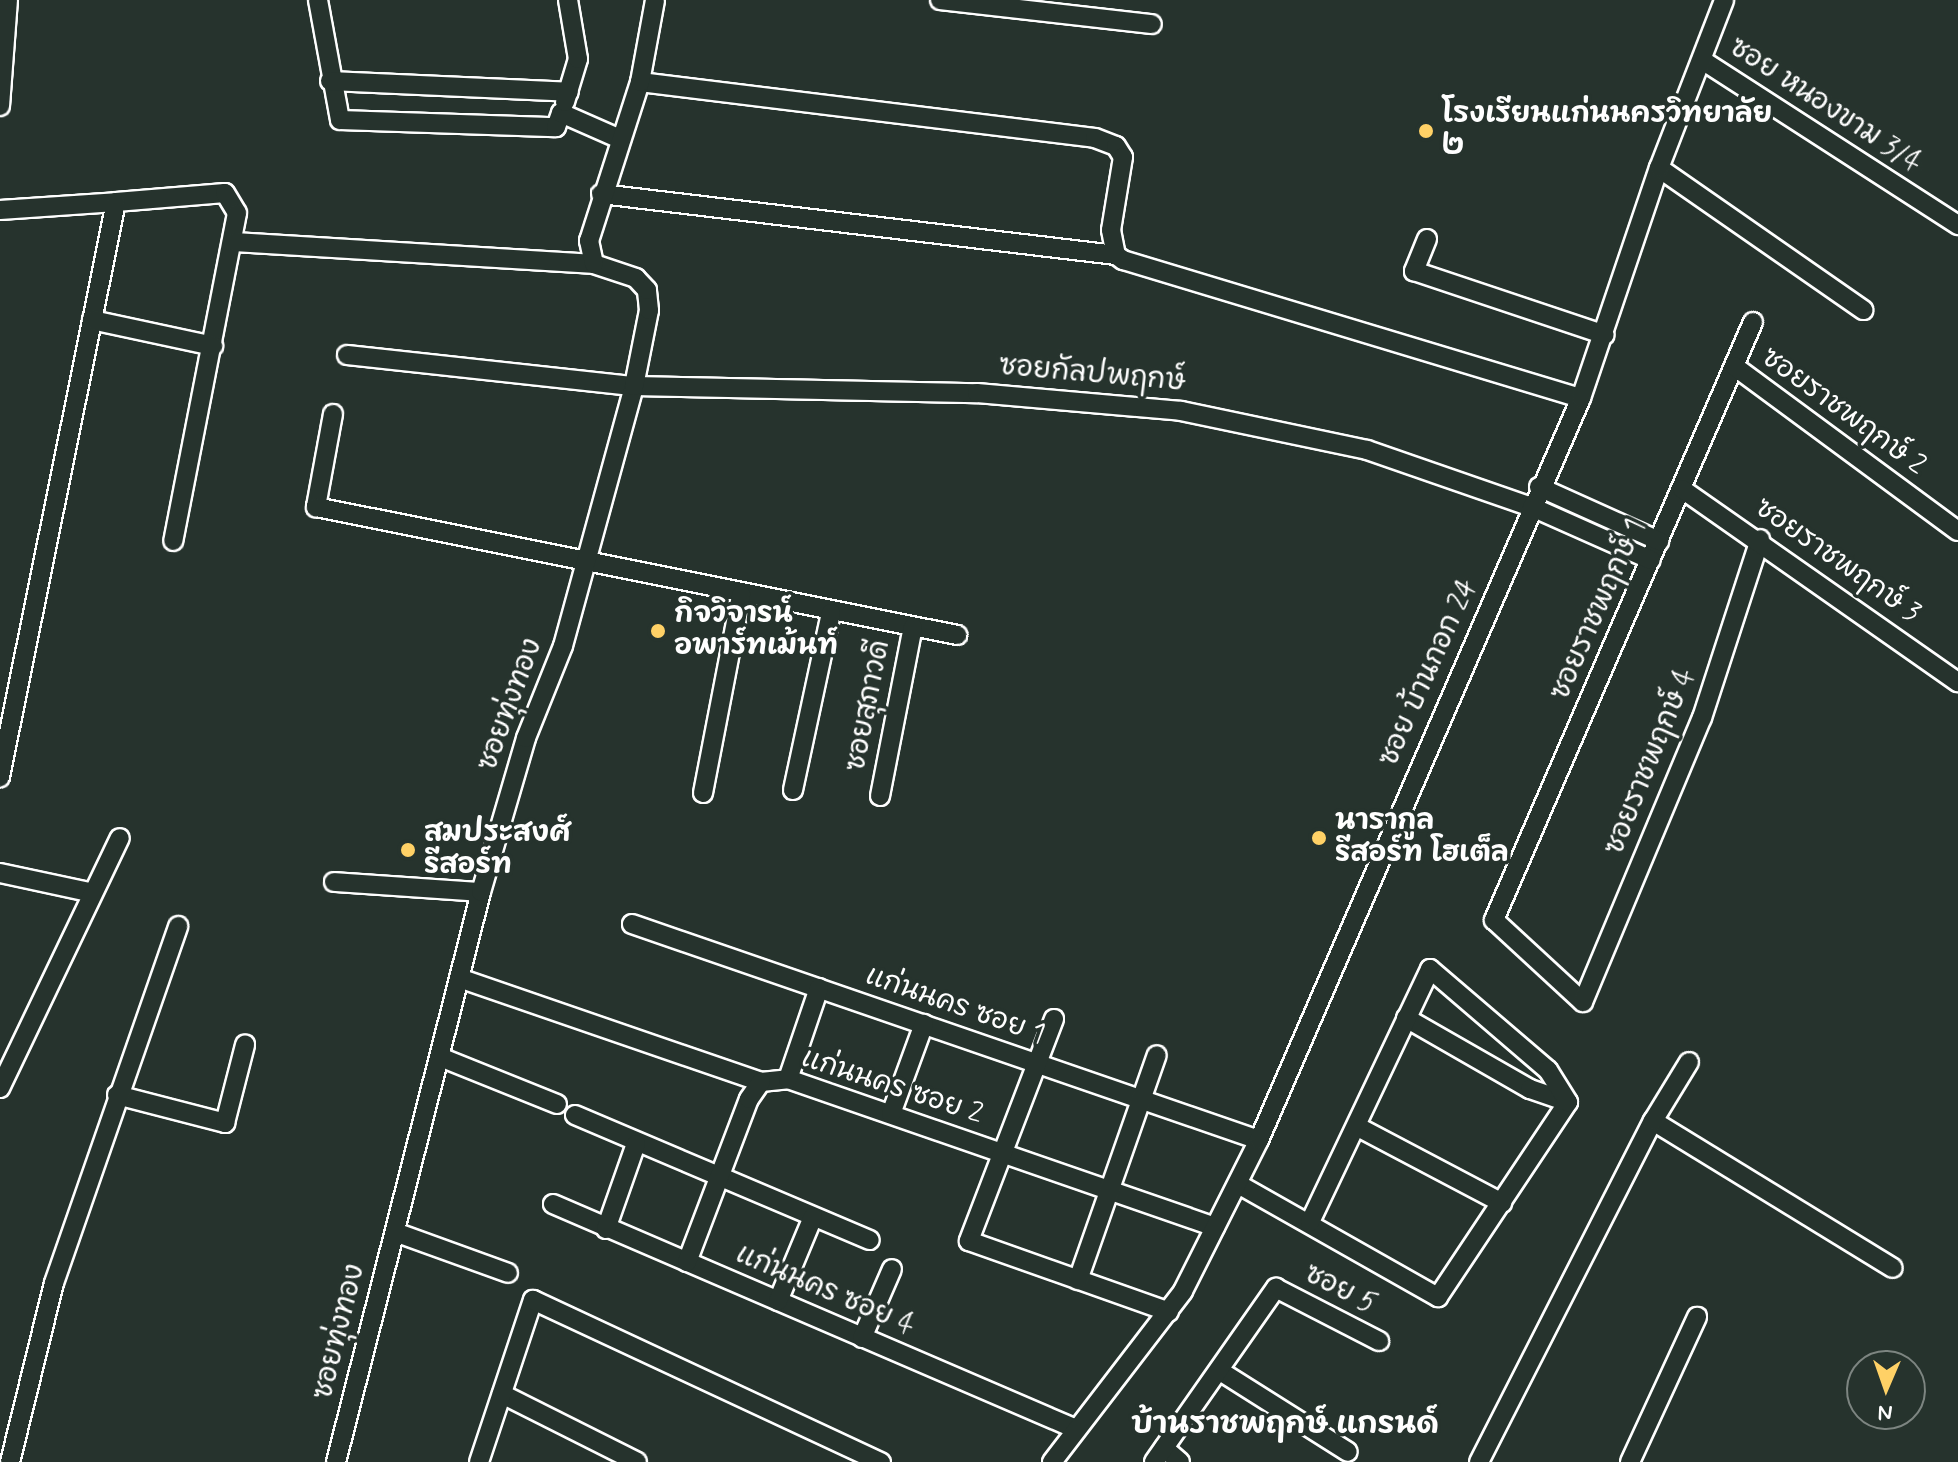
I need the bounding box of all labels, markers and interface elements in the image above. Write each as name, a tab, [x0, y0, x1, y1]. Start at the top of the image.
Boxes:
street label: ซอย หนองขาม 3/4	[1722, 31, 1928, 181]
place label: โรงเรียนแก่นนครวิทยาลัย ๒	[1442, 98, 1772, 164]
marker: โรงเรียนแก่นนครวิทยาลัย ๒	[1417, 122, 1435, 140]
street label: ซอยราชพฤกษ์ 2	[1754, 341, 1932, 483]
street label: ซอยกัลปพฤกษ์	[997, 350, 1187, 400]
street label: ซอยราชพฤกษ์ 3	[1748, 492, 1926, 630]
street label: ซอยราชพฤกษ์ 1	[1544, 514, 1654, 706]
street label: ซอย บ้านกอก 24	[1373, 574, 1485, 772]
place label: กิจวิจารน์ อพาร์ทเม้นท์	[674, 598, 838, 664]
marker: กิจวิจารน์ อพาร์ทเม้นท์	[649, 622, 667, 640]
street label: ซอยทุ่งทอง	[472, 634, 550, 776]
street label: ซอยสุภาวดี	[840, 638, 898, 774]
street label: ซอยราชพฤกษ์ 4	[1598, 664, 1704, 860]
place label: นารากูล รีสอร์ท โฮเต็ล	[1335, 805, 1509, 871]
place label: สมประสงศ์ รีสอร์ท	[424, 817, 570, 883]
marker: นารากูล รีสอร์ท โฮเต็ล	[1310, 829, 1328, 847]
marker: สมประสงศ์ รีสอร์ท	[399, 841, 417, 859]
street label: แก่นนคร ซอย 1	[861, 960, 1049, 1052]
street label: แก่นนคร ซอย 2	[797, 1042, 987, 1132]
street label: แก่นนคร ซอย 4	[730, 1238, 920, 1344]
street label: ซอย 5	[1298, 1258, 1382, 1322]
street label: ซอยทุ่งทอง	[307, 1261, 373, 1403]
north arrow	[1846, 1350, 1926, 1430]
text: N	[1877, 1398, 1893, 1426]
district label: บ้านราชพฤกษ์ แกรนด์	[1131, 1407, 1439, 1443]

